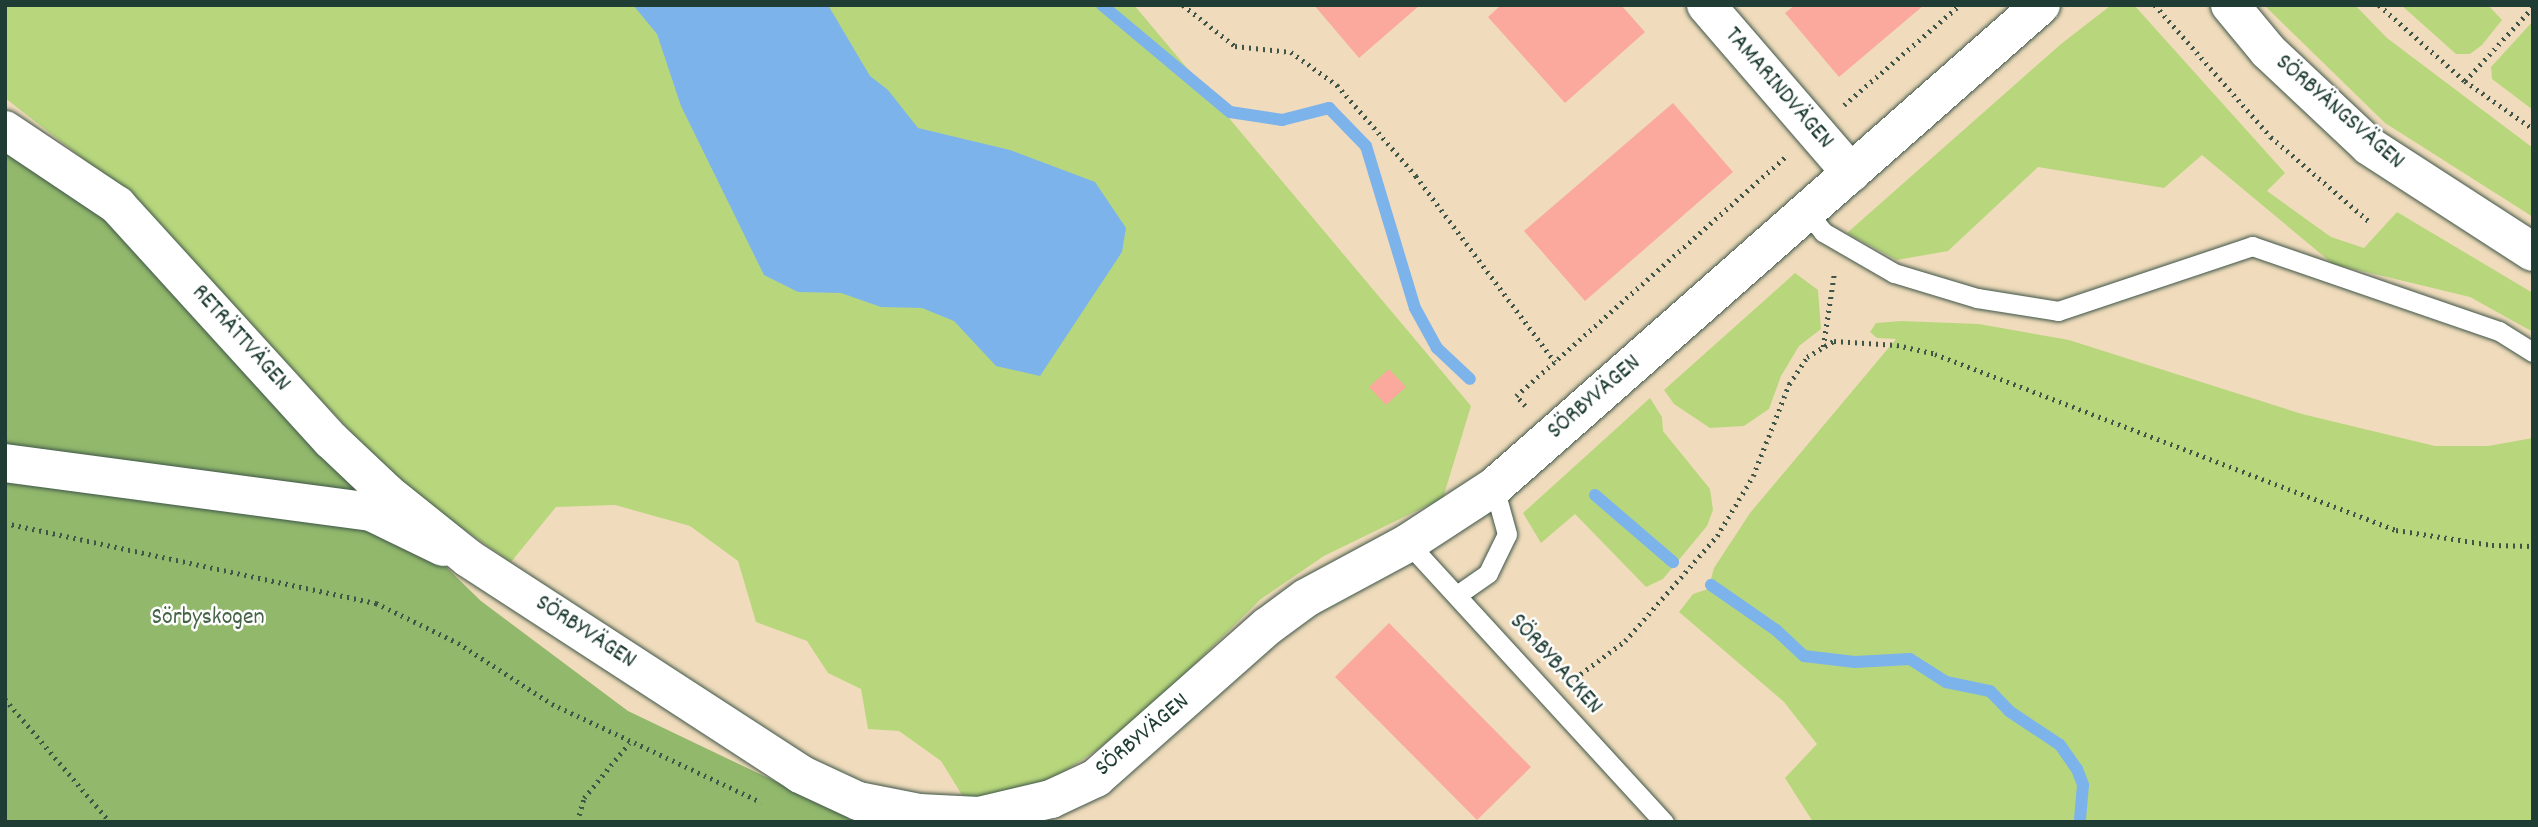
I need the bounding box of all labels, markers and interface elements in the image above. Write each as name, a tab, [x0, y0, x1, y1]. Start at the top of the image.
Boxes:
street label: TAMARINDVÄGEN	[1717, 22, 1839, 156]
street label: SÖRBYÄNGSVÄGEN	[2269, 49, 2409, 177]
street label: RETRÄTTVÄGEN	[184, 279, 296, 399]
street label: SÖRBYVÄGEN	[1542, 350, 1648, 446]
street label: SÖRBYVÄGEN	[529, 590, 641, 676]
park label: Sörbyskogen	[151, 605, 265, 633]
street label: SÖRBYBACKEN	[1502, 609, 1608, 721]
street label: SÖRBYVÄGEN	[1090, 688, 1196, 784]

